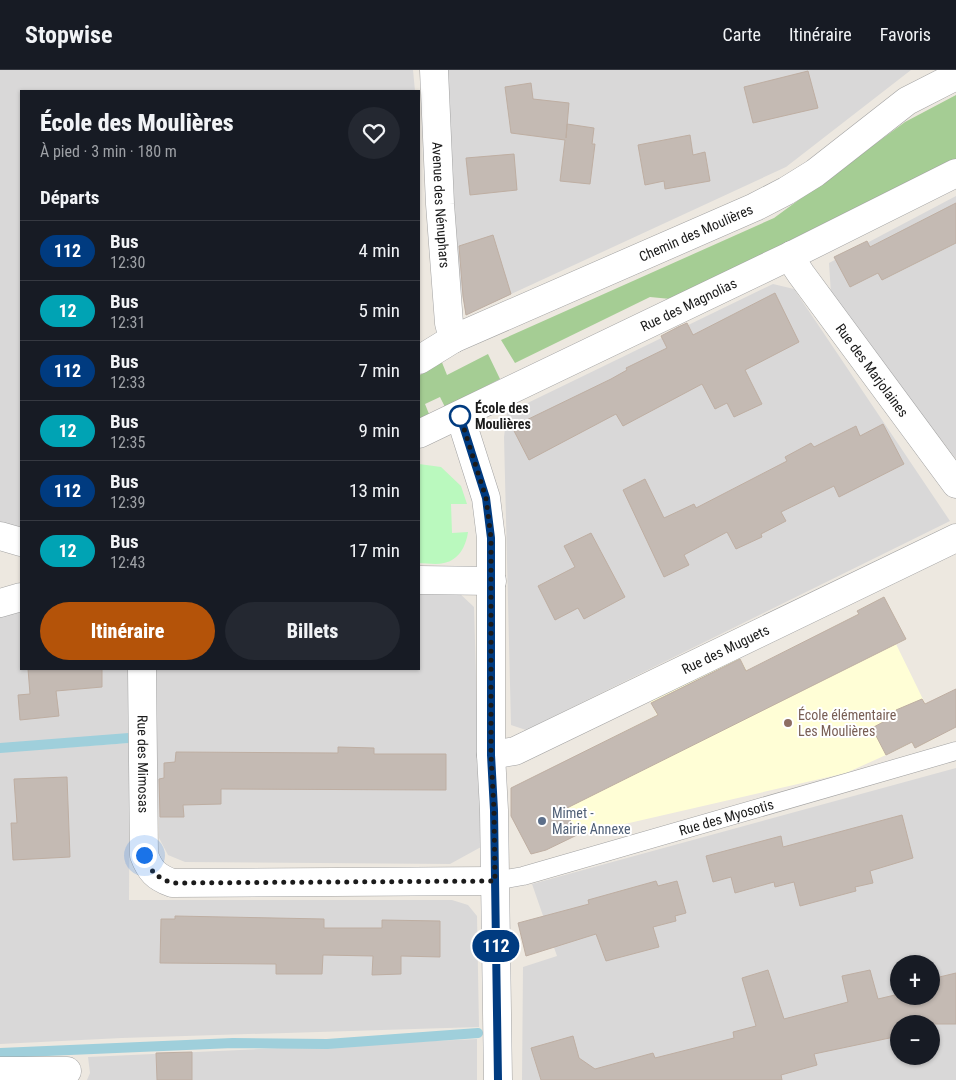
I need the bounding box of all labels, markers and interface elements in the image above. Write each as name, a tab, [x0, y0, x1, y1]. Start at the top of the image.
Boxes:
text: Stopwise	[25, 21, 112, 49]
text: Carte	[722, 24, 761, 45]
text: Itinéraire	[789, 24, 852, 45]
text: Favoris	[880, 24, 931, 45]
button: heart	[348, 107, 400, 159]
text: École des Moulières	[40, 109, 234, 137]
street label: Avenue des Nénuphars	[429, 141, 453, 269]
text: À pied · 3 min · 180 m	[40, 142, 177, 161]
text: Départs	[40, 186, 99, 209]
street label: Chemin des Moulières	[636, 201, 755, 265]
text: Bus	[110, 230, 139, 253]
text: 4 min	[358, 239, 400, 262]
text: 112	[54, 240, 81, 261]
text: 12:30	[110, 253, 145, 272]
street label: Rue des Magnolias	[638, 275, 739, 334]
text: Bus	[110, 290, 139, 313]
text: 5 min	[358, 299, 400, 322]
text: 12	[58, 300, 77, 321]
text: 12:31	[110, 313, 145, 332]
street label: Rue des Marjolaines	[832, 321, 912, 420]
text: Bus	[110, 350, 139, 373]
text: 7 min	[358, 359, 400, 382]
text: 112	[54, 360, 81, 381]
text: 12:33	[110, 373, 145, 392]
place label: École des Moulières	[475, 399, 531, 432]
marker: École des Moulières	[449, 405, 471, 427]
text: Bus	[110, 410, 139, 433]
text: 9 min	[358, 419, 400, 442]
text: 12	[58, 420, 77, 441]
text: 12:35	[110, 433, 145, 452]
text: Bus	[110, 470, 139, 493]
text: 13 min	[349, 479, 400, 502]
text: 112	[54, 480, 81, 501]
text: 12:39	[110, 493, 145, 512]
text: Bus	[110, 530, 139, 553]
text: 17 min	[349, 539, 400, 562]
text: 12	[58, 540, 77, 561]
text: 12:43	[110, 553, 145, 572]
button: Itinéraire	[40, 602, 215, 660]
button: Billets	[225, 602, 400, 660]
street label: Rue des Muguets	[679, 621, 772, 677]
place label: École élémentaire Les Moulières	[798, 706, 897, 739]
street label: Rue des Mimosas	[134, 715, 152, 813]
marker: École élémentaire Les Moulières	[782, 717, 794, 729]
street label: Rue des Myosotis	[677, 796, 775, 839]
place label: Mimet - Mairie Annexe	[552, 805, 631, 837]
marker: Mimet - Mairie Annexe	[536, 815, 548, 827]
your location	[132, 843, 157, 868]
line badge: 112	[467, 930, 525, 962]
text: 112	[482, 935, 510, 956]
map controls	[890, 955, 940, 1065]
button: +	[890, 955, 940, 1005]
button: −	[890, 1015, 940, 1065]

